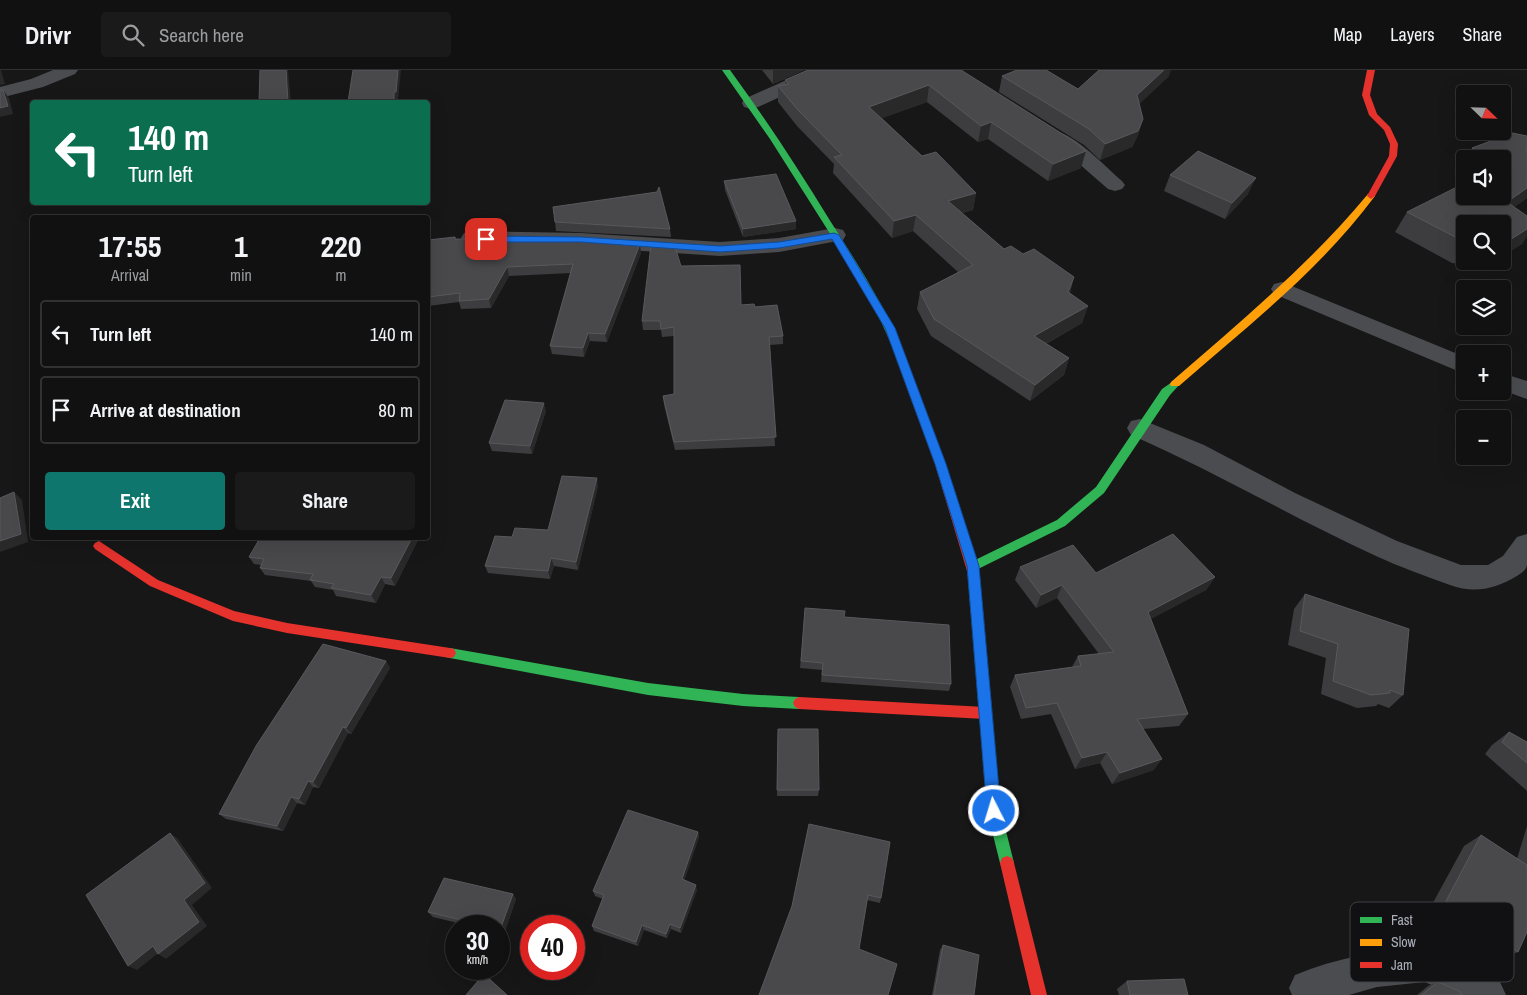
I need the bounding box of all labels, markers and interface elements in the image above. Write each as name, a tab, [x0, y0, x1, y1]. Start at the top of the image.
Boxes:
search box	[101, 12, 451, 57]
text: Drivr	[25, 19, 71, 51]
icon: search	[119, 21, 147, 49]
text: Search here	[159, 22, 244, 48]
text: Map	[1334, 22, 1362, 47]
text: Layers	[1390, 22, 1435, 47]
text: Share	[1463, 22, 1502, 47]
north arrow	[1456, 85, 1511, 140]
map controls	[1456, 85, 1511, 465]
text: 140 m	[128, 114, 209, 161]
icon: left	[45, 120, 110, 185]
button: sound	[1456, 150, 1511, 205]
text: Turn left	[128, 159, 193, 189]
button: search	[1456, 215, 1511, 270]
pin	[465, 218, 507, 260]
icon: arrive	[472, 225, 500, 253]
text: 17:55	[99, 226, 161, 266]
text: 1	[234, 226, 248, 266]
text: 220	[320, 226, 361, 266]
text: Arrival	[111, 264, 149, 286]
text: min	[230, 264, 252, 286]
text: m	[335, 264, 346, 286]
button: layers	[1456, 280, 1511, 335]
icon: left	[47, 320, 75, 348]
text: Turn left	[90, 321, 151, 347]
text: 140 m	[370, 321, 413, 347]
button: +	[1456, 345, 1511, 400]
icon: arrive	[47, 396, 75, 424]
text: Arrive at destination	[90, 397, 241, 423]
text: 80 m	[378, 397, 413, 423]
button: −	[1456, 410, 1511, 465]
button: Exit	[45, 472, 225, 530]
button: Share	[235, 472, 415, 530]
position arrow	[967, 784, 1019, 836]
legend	[1350, 902, 1514, 982]
text: Fast	[1391, 911, 1413, 929]
speed limit sign: 40	[520, 915, 585, 980]
text: 30	[466, 924, 489, 958]
text: Slow	[1391, 933, 1417, 951]
text: km/h	[467, 952, 488, 968]
text: Jam	[1391, 956, 1413, 974]

